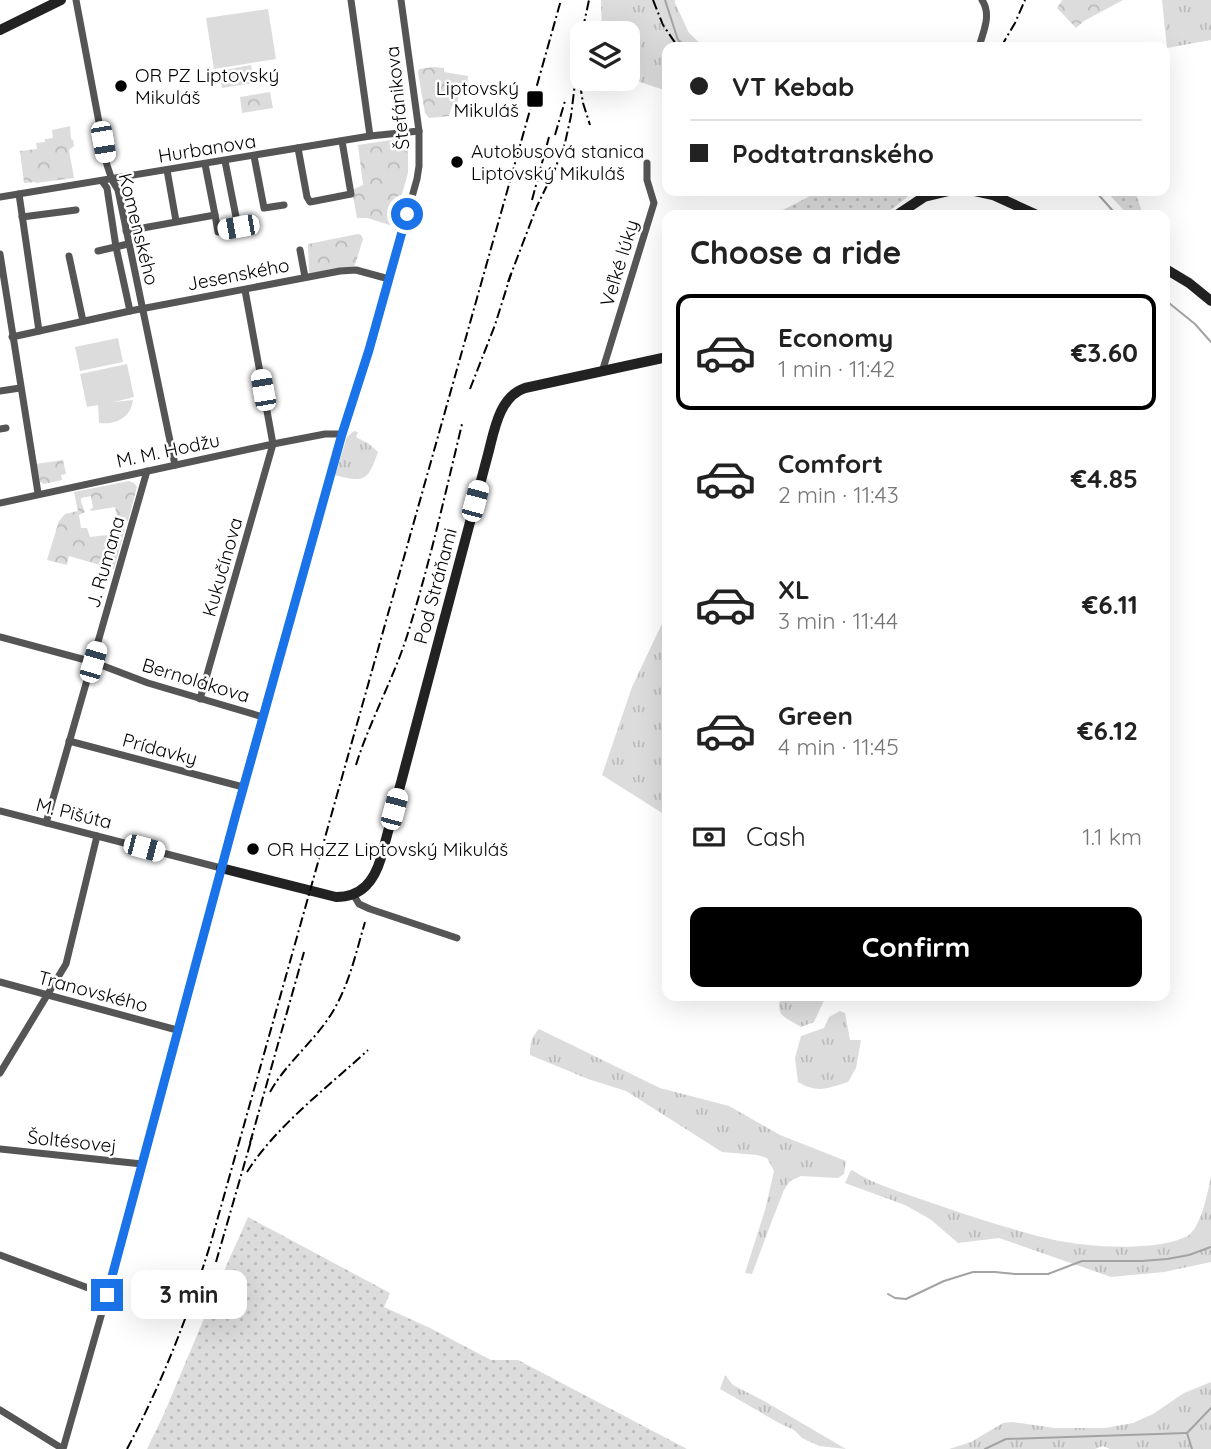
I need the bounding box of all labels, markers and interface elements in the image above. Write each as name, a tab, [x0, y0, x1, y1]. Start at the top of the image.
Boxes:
map controls	[570, 21, 640, 91]
button: layers	[570, 21, 640, 91]
street label: Štefánikova	[380, 45, 414, 151]
place label: OR PZ Liptovský Mikuláš	[135, 63, 279, 109]
text: VT Kebab	[732, 70, 854, 103]
place label: Liptovský Mikuláš	[436, 76, 519, 122]
marker: OR PZ Liptovský Mikuláš	[113, 78, 129, 94]
marker: Liptovský Mikuláš	[525, 89, 545, 109]
car	[90, 119, 117, 165]
street label: Hurbanova	[156, 128, 258, 168]
text: Podtatranského	[732, 137, 934, 170]
place label: Autobusová stanica Liptovský Mikuláš	[471, 139, 644, 185]
marker: Autobusová stanica Liptovský Mikuláš	[449, 154, 465, 170]
street label: Komenského	[113, 170, 165, 288]
route start	[391, 198, 423, 230]
car	[216, 213, 261, 241]
street label: Veľké lúky	[594, 217, 644, 309]
text: Choose a ride	[690, 232, 902, 272]
street label: Jesenského	[185, 252, 291, 296]
icon: car	[694, 321, 757, 384]
text: Economy	[778, 321, 893, 354]
text: €3.60	[1071, 336, 1138, 369]
text: 1 min · 11:42	[778, 354, 895, 383]
car	[250, 367, 277, 413]
street label: M. M. Hodžu	[114, 427, 222, 473]
icon: car	[694, 447, 757, 510]
text: Comfort	[778, 447, 883, 480]
text: €4.85	[1071, 462, 1138, 495]
car	[460, 478, 491, 524]
text: 2 min · 11:43	[778, 480, 899, 509]
street label: J. Rumana	[80, 513, 130, 611]
street label: Kukučínova	[196, 515, 248, 619]
street label: Pod Stráňami	[408, 525, 462, 647]
icon: car	[694, 573, 757, 636]
text: XL	[778, 573, 810, 606]
text: €6.11	[1082, 588, 1138, 621]
text: 3 min · 11:44	[778, 606, 898, 635]
car	[78, 639, 109, 685]
street label: Bernolákova	[139, 652, 253, 708]
icon: car	[694, 699, 757, 762]
text: Green	[778, 699, 853, 732]
text: €6.12	[1077, 714, 1138, 747]
street label: Prídavky	[120, 728, 200, 770]
text: 4 min · 11:45	[778, 732, 899, 761]
car	[379, 786, 410, 832]
street label: M. Pišúta	[34, 792, 114, 834]
icon: cash	[690, 818, 728, 856]
text: Cash	[746, 820, 806, 853]
text: 1.1 km	[1082, 822, 1142, 851]
car	[121, 832, 168, 864]
place label: OR HaZZ Liptovský Mikuláš	[267, 837, 508, 861]
marker: OR HaZZ Liptovský Mikuláš	[245, 841, 261, 857]
button: Confirm	[690, 907, 1142, 987]
street label: Tranovského	[35, 965, 151, 1017]
street label: Šoltésovej	[26, 1124, 118, 1158]
callout: 3 min	[132, 1270, 247, 1320]
route end	[91, 1279, 123, 1311]
text: 3 min	[159, 1280, 219, 1309]

